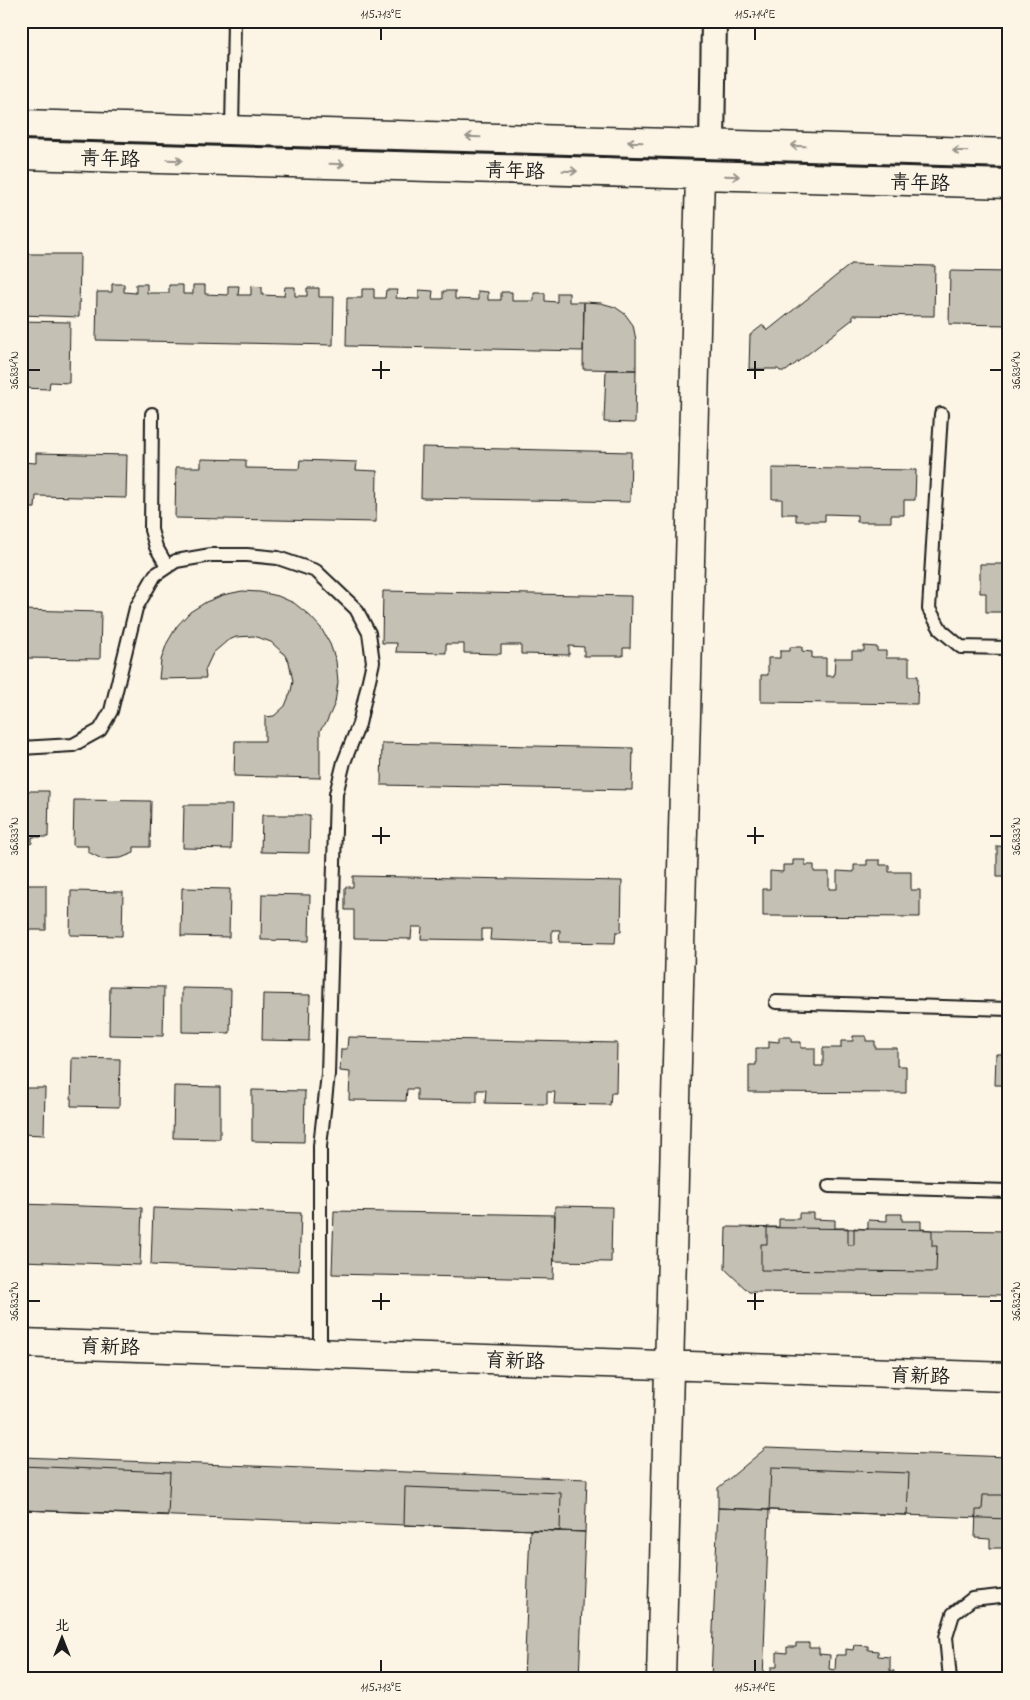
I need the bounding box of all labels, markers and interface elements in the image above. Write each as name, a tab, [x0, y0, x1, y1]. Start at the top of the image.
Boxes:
text: 115.713°E	[360, 6, 402, 24]
text: 115.714°E	[734, 6, 776, 24]
one-way arrow	[465, 132, 481, 142]
one-way arrow	[627, 137, 643, 146]
one-way arrow	[790, 142, 806, 151]
street label: 青年路	[79, 145, 141, 176]
one-way arrow	[952, 146, 968, 156]
one-way arrow	[167, 155, 183, 164]
street label: 青年路	[484, 157, 546, 188]
one-way arrow	[329, 160, 345, 169]
one-way arrow	[562, 166, 578, 176]
street label: 青年路	[889, 169, 951, 200]
one-way arrow	[724, 171, 740, 181]
text: 36.834°N	[6, 351, 24, 389]
text: 36.834°N	[1008, 351, 1026, 389]
text: 36.833°N	[6, 817, 24, 855]
text: 36.833°N	[1008, 817, 1026, 855]
text: 36.832°N	[6, 1281, 24, 1321]
text: 36.832°N	[1008, 1281, 1026, 1321]
street label: 育新路	[79, 1333, 141, 1364]
street label: 育新路	[484, 1347, 546, 1378]
street label: 育新路	[889, 1362, 951, 1393]
north arrow	[38, 1612, 88, 1662]
text: 北	[55, 1616, 69, 1637]
text: 115.713°E	[360, 1679, 402, 1697]
text: 115.714°E	[734, 1679, 776, 1697]

